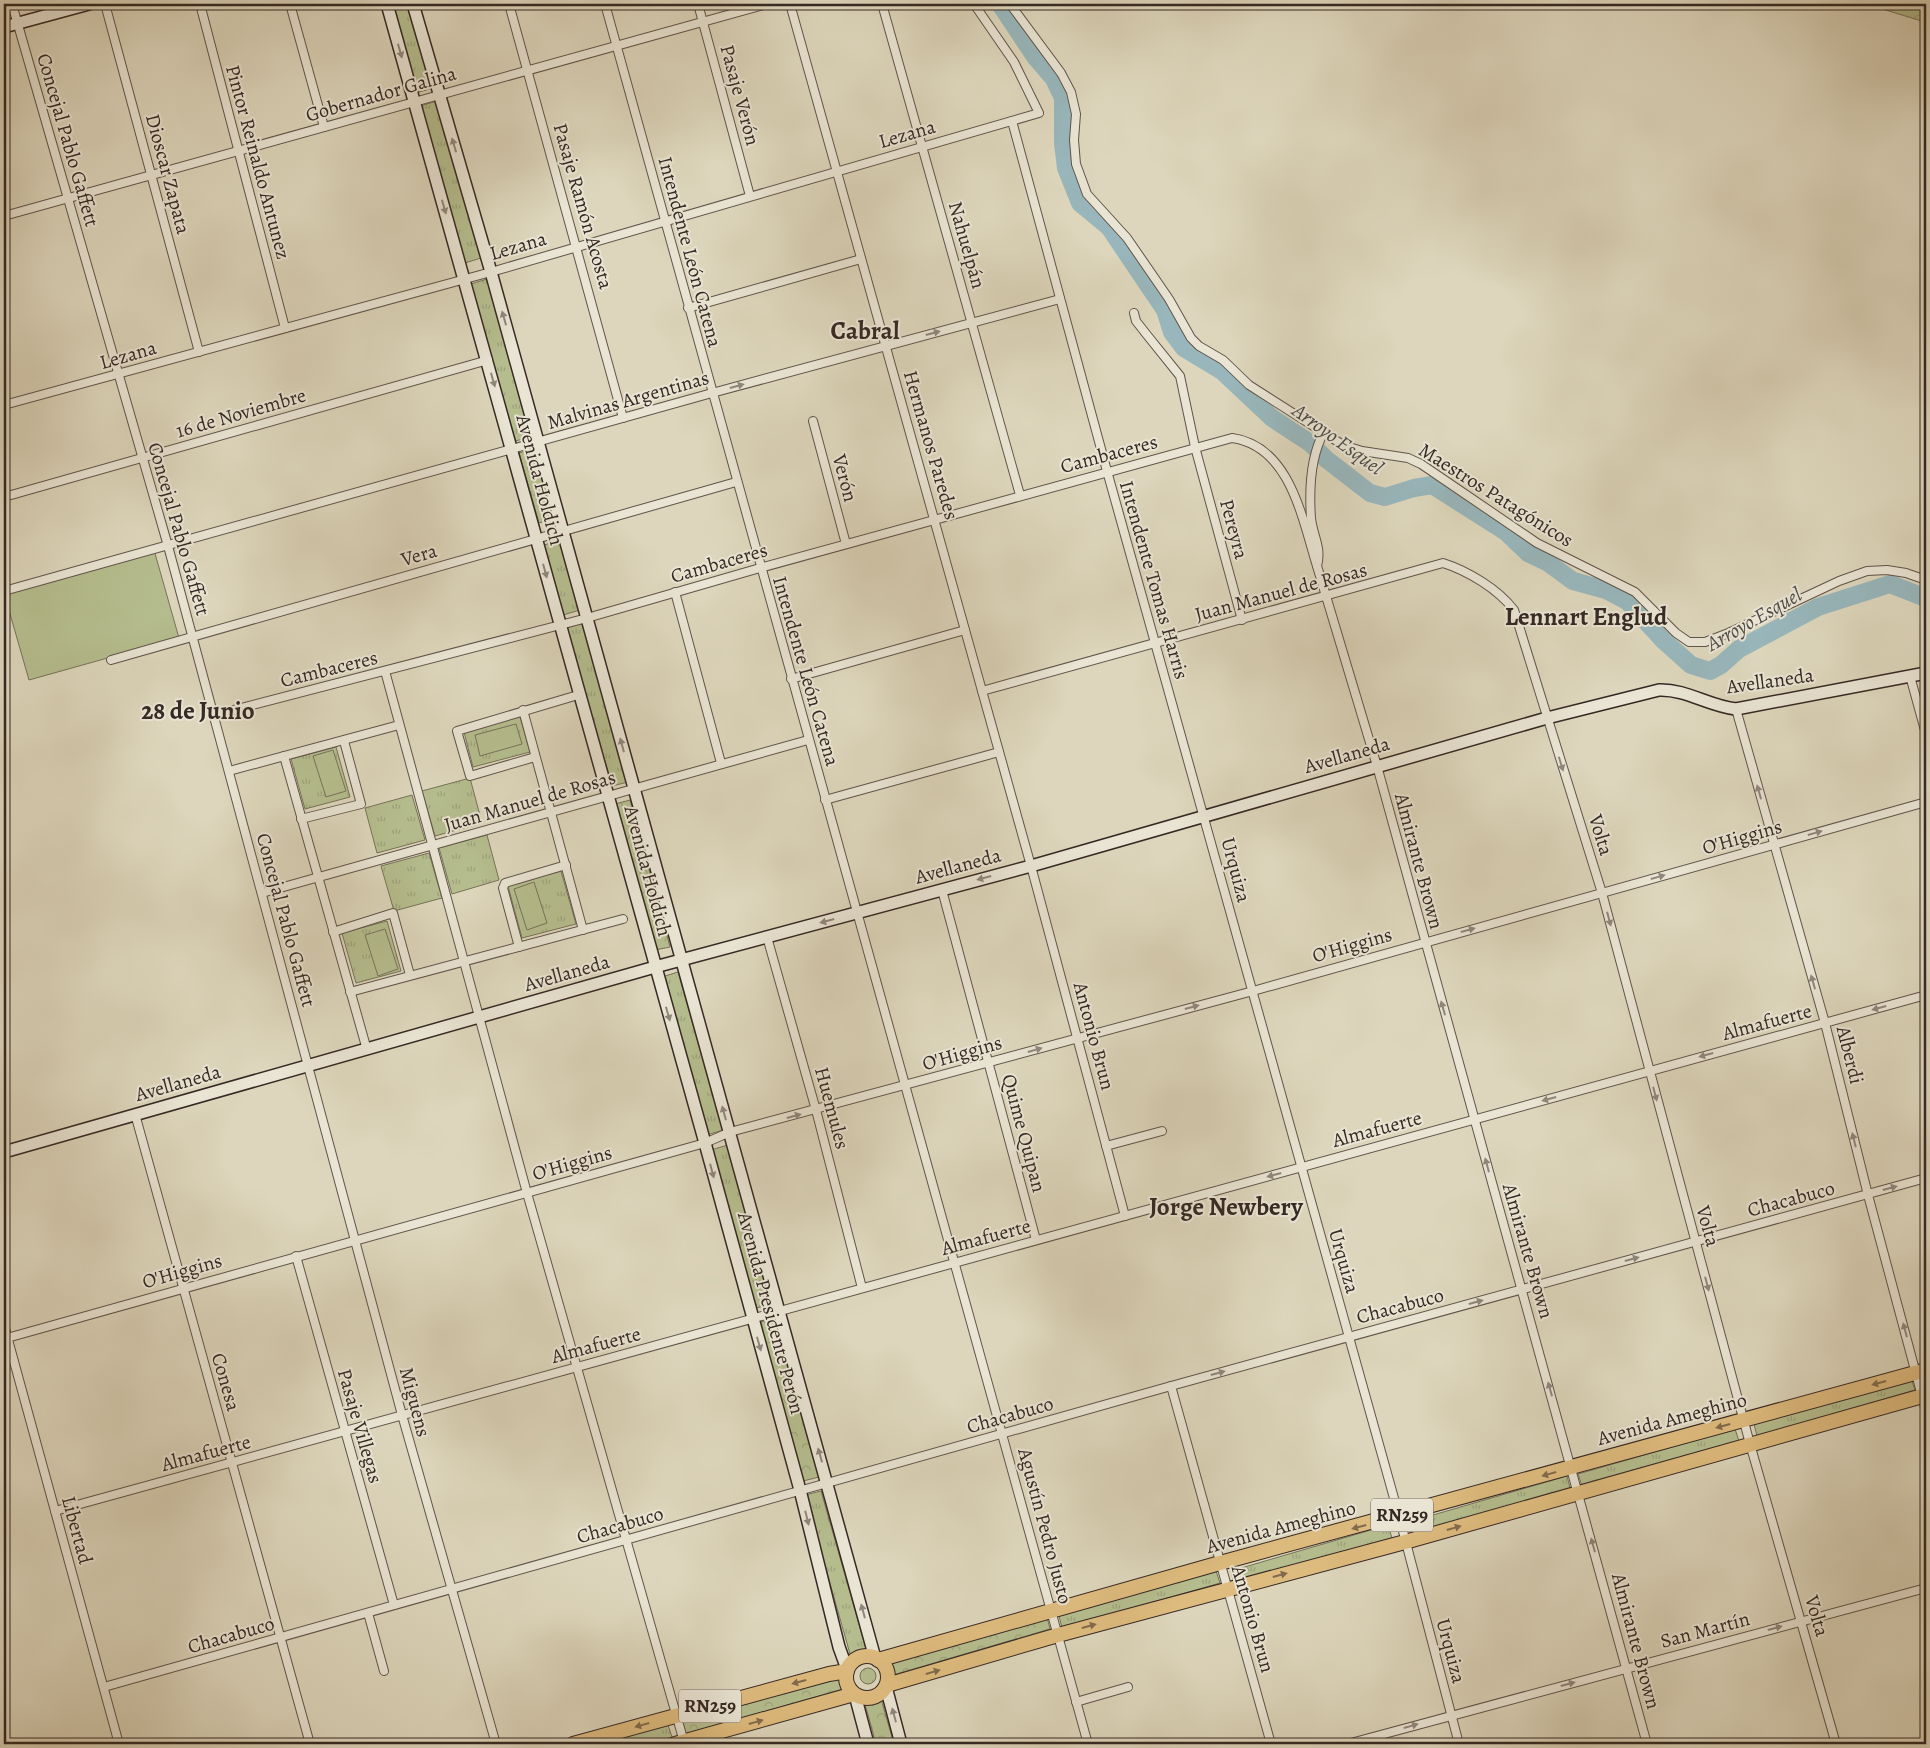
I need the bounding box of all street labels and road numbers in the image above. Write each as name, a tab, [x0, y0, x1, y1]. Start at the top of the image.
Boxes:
street label: Pasaje Verón	[714, 42, 766, 148]
street label: Concejal Pablo Gaffett	[30, 50, 106, 230]
street label: Gobernador Galina	[303, 59, 460, 128]
street label: Pintor Reinaldo Antunez	[219, 62, 297, 262]
street label: Dioscar Zapata	[139, 111, 197, 238]
street label: Lezana	[875, 113, 939, 155]
street label: Pasaje Ramón Acosta	[546, 120, 620, 293]
street label: Intendente León Catena	[652, 154, 729, 351]
street label: Nahuelpán	[942, 198, 992, 292]
street label: Lezana	[486, 225, 550, 267]
street label: Lezana	[96, 334, 160, 376]
street label: Malvinas Argentinas	[544, 364, 712, 436]
street label: Hermanos Paredes	[897, 367, 965, 523]
street label: 16 de Noviembre	[173, 382, 309, 444]
street label: Avenida Holdich	[509, 411, 571, 549]
street label: Cambaceres	[1057, 428, 1161, 480]
street label: Maestros Patagónicos	[1413, 436, 1579, 554]
street label: Concejal Pablo Gaffett	[141, 439, 217, 619]
street label: Verón	[825, 450, 864, 505]
street label: Intendente Tomas Harris	[1113, 478, 1195, 682]
street label: Pereyra	[1213, 496, 1255, 563]
street label: Cambaceres	[667, 536, 771, 590]
street label: Vera	[397, 537, 441, 573]
street label: Juan Manuel de Rosas	[1192, 556, 1370, 628]
street label: Intendente León Catena	[766, 573, 846, 770]
street label: Cambaceres	[277, 644, 381, 694]
street label: Avellaneda	[1724, 661, 1816, 701]
street label: Avellaneda	[1300, 730, 1394, 780]
street label: Juan Manuel de Rosas	[441, 764, 619, 838]
street label: Almirante Brown	[1388, 789, 1450, 932]
street label: Avenida Holdich	[617, 802, 679, 940]
street label: Volta	[1582, 810, 1620, 859]
street label: O'Higgins	[1699, 813, 1785, 861]
street label: Concejal Pablo Gaffett	[250, 830, 322, 1010]
street label: Urquiza	[1214, 835, 1258, 906]
street label: Avellaneda	[911, 841, 1005, 891]
street label: O'Higgins	[1309, 921, 1395, 969]
street label: Avellaneda	[520, 948, 614, 998]
street label: Antonio Brun	[1066, 978, 1121, 1093]
street label: Almafuerte	[1718, 997, 1815, 1047]
street label: Alberdi	[1830, 1022, 1870, 1087]
street label: O'Higgins	[919, 1029, 1005, 1077]
street label: Avellaneda	[131, 1058, 225, 1108]
street label: Huemules	[808, 1064, 856, 1152]
street label: Quime Quipan	[995, 1071, 1053, 1195]
street label: Almafuerte	[1328, 1104, 1425, 1154]
street label: O'Higgins	[529, 1139, 615, 1187]
street label: Chacabuco	[1744, 1174, 1838, 1224]
street label: Almirante Brown	[1496, 1179, 1560, 1322]
street label: Volta	[1689, 1202, 1727, 1250]
street label: Avenida Presidente Perón	[731, 1208, 811, 1417]
street label: Almafuerte	[937, 1212, 1034, 1262]
street label: Urquiza	[1322, 1226, 1366, 1297]
street label: O'Higgins	[139, 1247, 225, 1295]
street label: Chacabuco	[1353, 1281, 1447, 1331]
street label: Almafuerte	[547, 1320, 644, 1370]
street label: Conesa	[205, 1350, 247, 1415]
street label: Miguens	[393, 1364, 437, 1440]
street label: Pasaje Villegas	[331, 1366, 389, 1486]
street label: Avenida Ameghino	[1593, 1386, 1750, 1452]
street label: Chacabuco	[963, 1390, 1057, 1440]
street label: Almafuerte	[157, 1428, 254, 1478]
street label: Agustín Pedro Justo	[1011, 1444, 1079, 1607]
street label: Libertad	[55, 1493, 99, 1567]
street label: Avenida Ameghino	[1202, 1494, 1359, 1560]
road number: RN259	[1371, 1498, 1433, 1532]
street label: Chacabuco	[573, 1500, 667, 1550]
street label: Antonio Brun	[1225, 1561, 1281, 1676]
street label: Almirante Brown	[1605, 1569, 1667, 1712]
street label: Volta	[1798, 1591, 1836, 1640]
street label: San Martín	[1657, 1605, 1753, 1655]
street label: Chacabuco	[184, 1610, 278, 1660]
street label: Urquiza	[1429, 1616, 1473, 1687]
road number: RN259	[679, 1690, 741, 1722]

